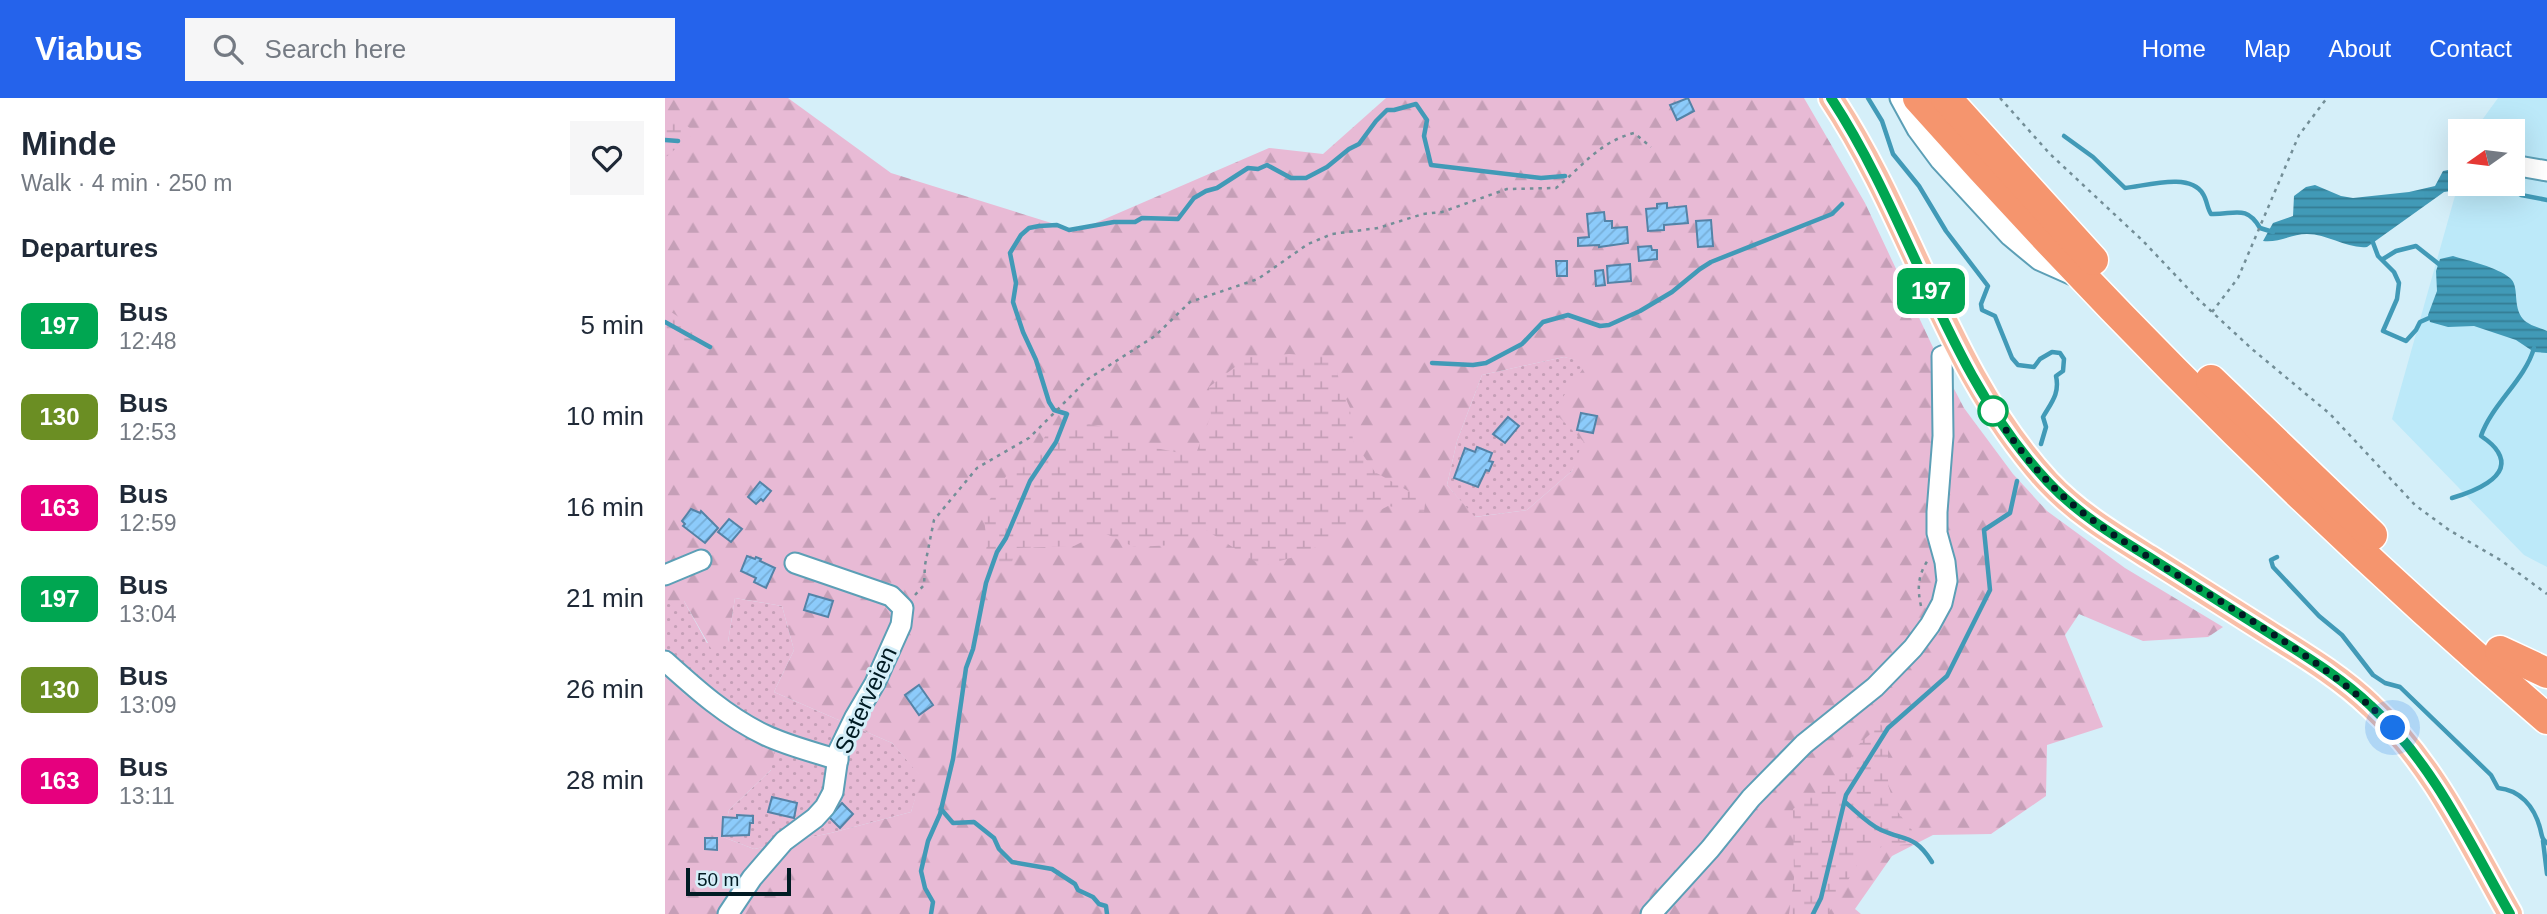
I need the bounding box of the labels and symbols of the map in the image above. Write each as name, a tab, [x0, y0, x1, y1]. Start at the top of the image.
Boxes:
north arrow	[2448, 119, 2525, 196]
line badge: 197	[1891, 268, 1971, 314]
unlabelled marker	[1978, 396, 2008, 426]
street label: Seterveien	[829, 642, 902, 757]
your location	[2375, 710, 2410, 745]
scale bar	[686, 865, 791, 897]

